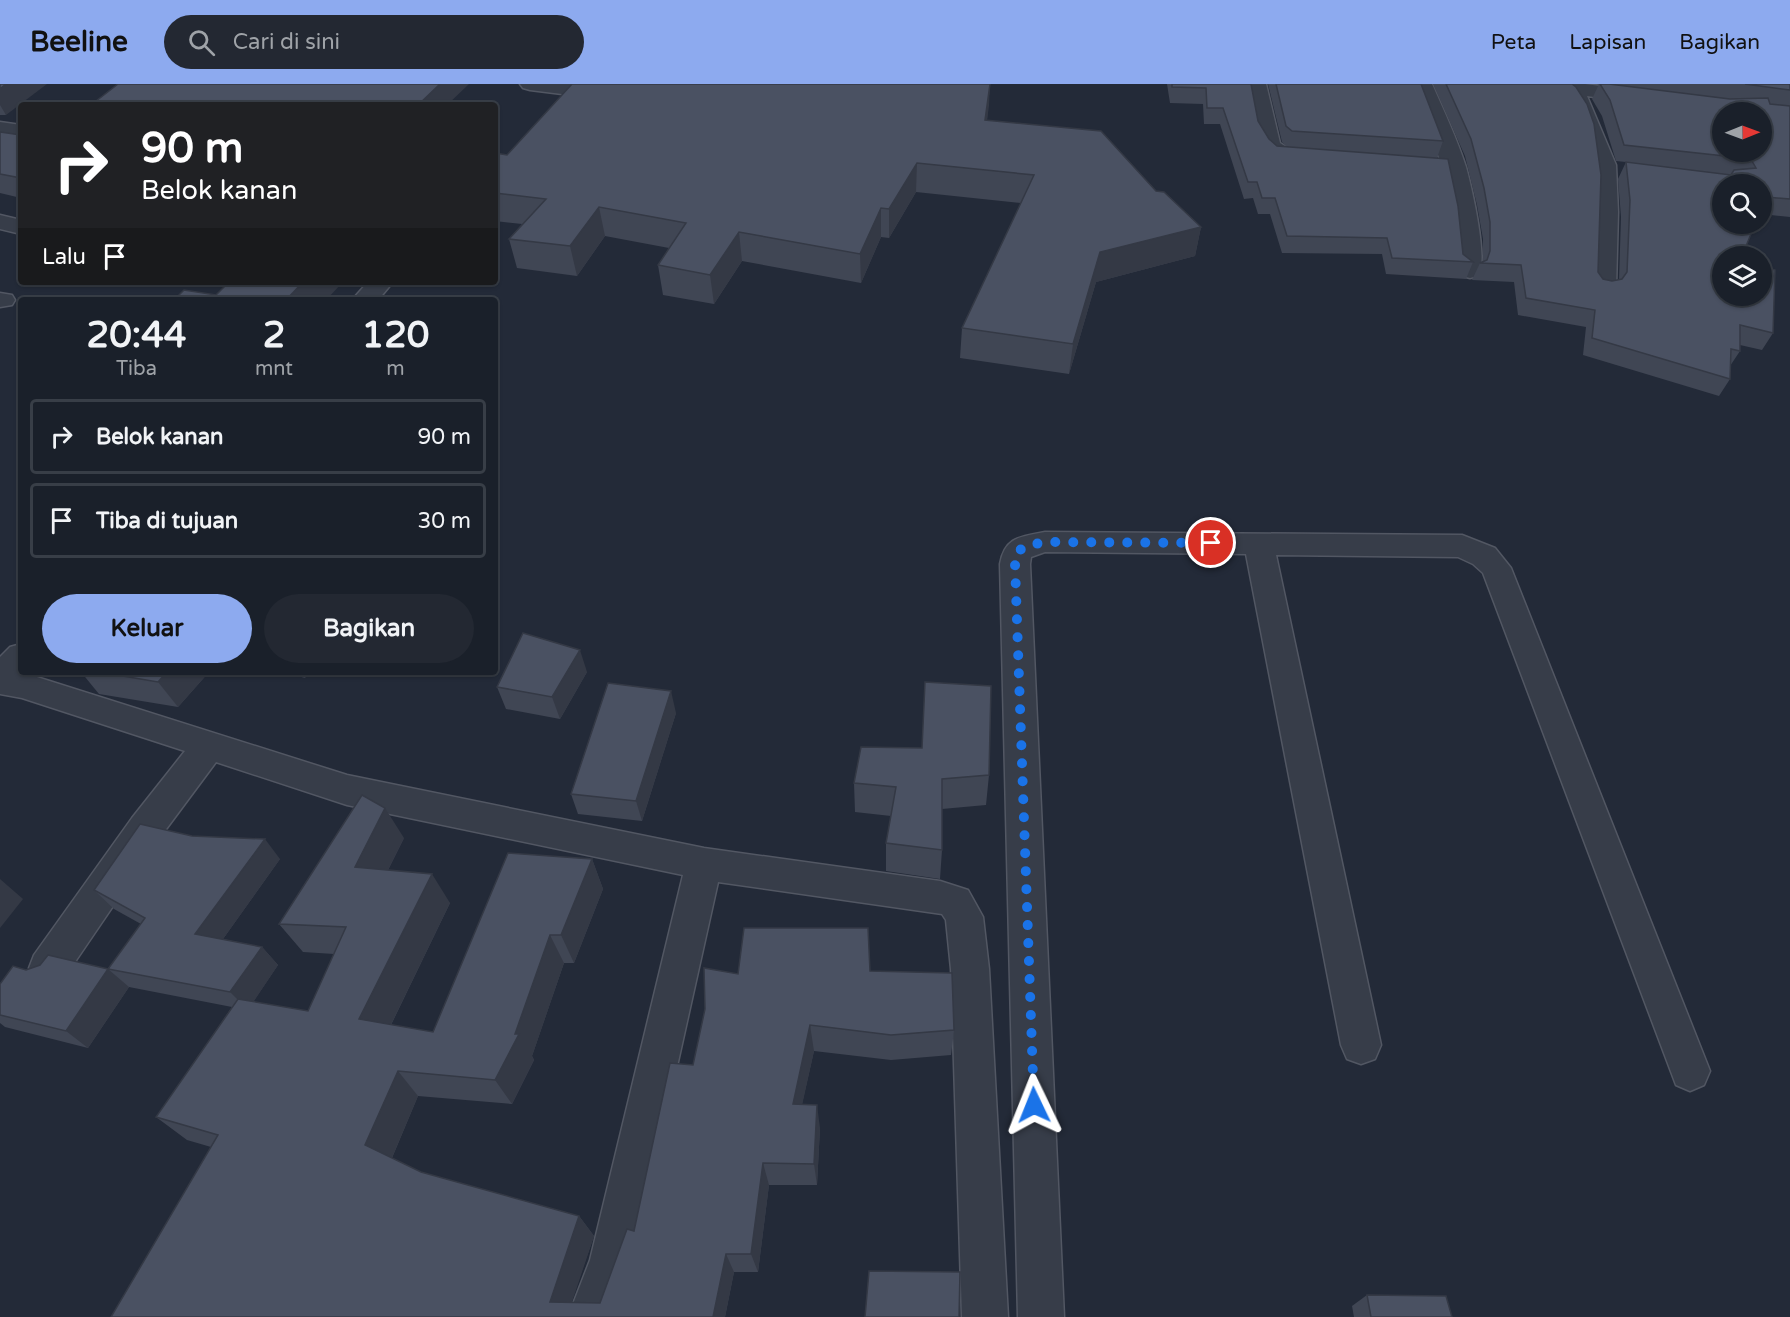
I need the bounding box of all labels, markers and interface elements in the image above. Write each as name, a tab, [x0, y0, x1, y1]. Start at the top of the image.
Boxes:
search box	[164, 15, 584, 69]
text: Beeline	[30, 25, 128, 59]
icon: search	[185, 26, 218, 59]
text: Cari di sini	[233, 29, 340, 55]
text: Peta	[1491, 30, 1536, 55]
text: Lapisan	[1569, 30, 1646, 55]
text: Bagikan	[1679, 30, 1760, 55]
north arrow	[1712, 102, 1772, 162]
map controls	[1712, 102, 1772, 306]
text: 90 m	[141, 123, 243, 174]
icon: right	[42, 126, 120, 204]
text: Belok kanan	[141, 174, 297, 207]
button: search	[1712, 174, 1772, 234]
icon: arrive	[98, 240, 131, 273]
text: Lalu	[42, 244, 86, 270]
button: layers	[1712, 246, 1772, 306]
text: 20:44	[87, 314, 186, 357]
text: 2	[263, 314, 285, 357]
text: 120	[362, 314, 429, 357]
text: Tiba	[116, 357, 157, 381]
text: mnt	[255, 357, 293, 381]
text: m	[386, 357, 405, 381]
icon: right	[45, 420, 78, 453]
text: Belok kanan	[96, 424, 223, 450]
text: 90 m	[417, 424, 471, 450]
icon: arrive	[45, 504, 78, 537]
text: Tiba di tujuan	[96, 508, 238, 534]
text: 30 m	[417, 508, 471, 534]
pin	[1185, 517, 1236, 568]
icon: arrive	[1194, 526, 1227, 559]
button: Keluar	[42, 594, 252, 663]
button: Bagikan	[264, 594, 474, 663]
position arrow	[1002, 1073, 1066, 1137]

